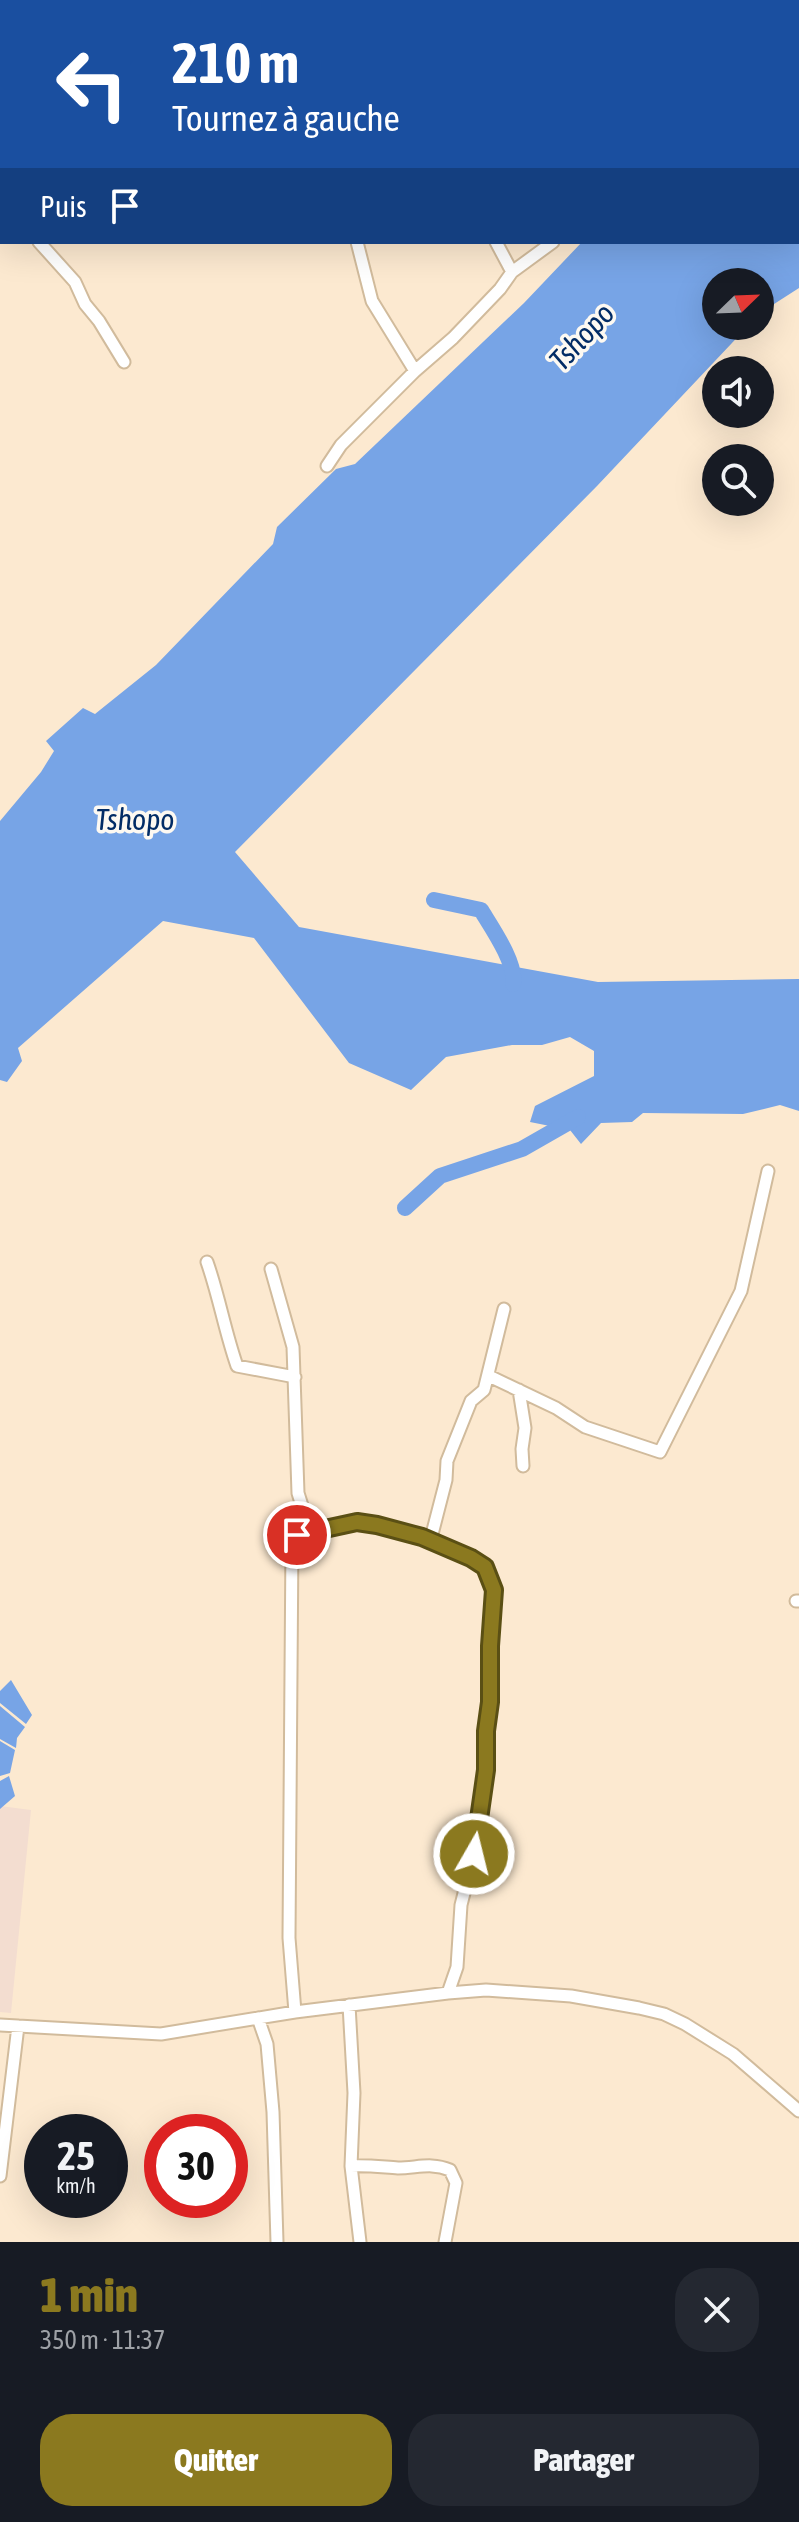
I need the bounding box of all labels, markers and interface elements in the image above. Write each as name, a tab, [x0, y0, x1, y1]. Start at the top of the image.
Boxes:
text: 210 m	[172, 31, 299, 95]
icon: left	[40, 32, 144, 136]
text: Tournez à gauche	[172, 97, 400, 139]
icon: arrive	[103, 184, 147, 228]
text: Puis	[40, 189, 87, 223]
north arrow	[702, 268, 774, 340]
map controls	[702, 268, 774, 516]
water label: Tshopo	[542, 296, 621, 377]
button: sound	[702, 356, 774, 428]
button: search	[702, 444, 774, 516]
water label: Tshopo	[96, 802, 174, 836]
pin	[263, 1501, 331, 1569]
icon: arrive	[275, 1513, 319, 1557]
position arrow	[432, 1812, 516, 1896]
speed limit sign: 30	[144, 2114, 248, 2218]
text: 25	[57, 2133, 95, 2178]
text: km/h	[56, 2174, 96, 2197]
text: 1 min	[40, 2267, 138, 2322]
button: close	[675, 2268, 759, 2352]
text: 350 m · 11:37	[40, 2325, 165, 2355]
button: Quitter	[40, 2414, 392, 2506]
button: Partager	[408, 2414, 759, 2506]

